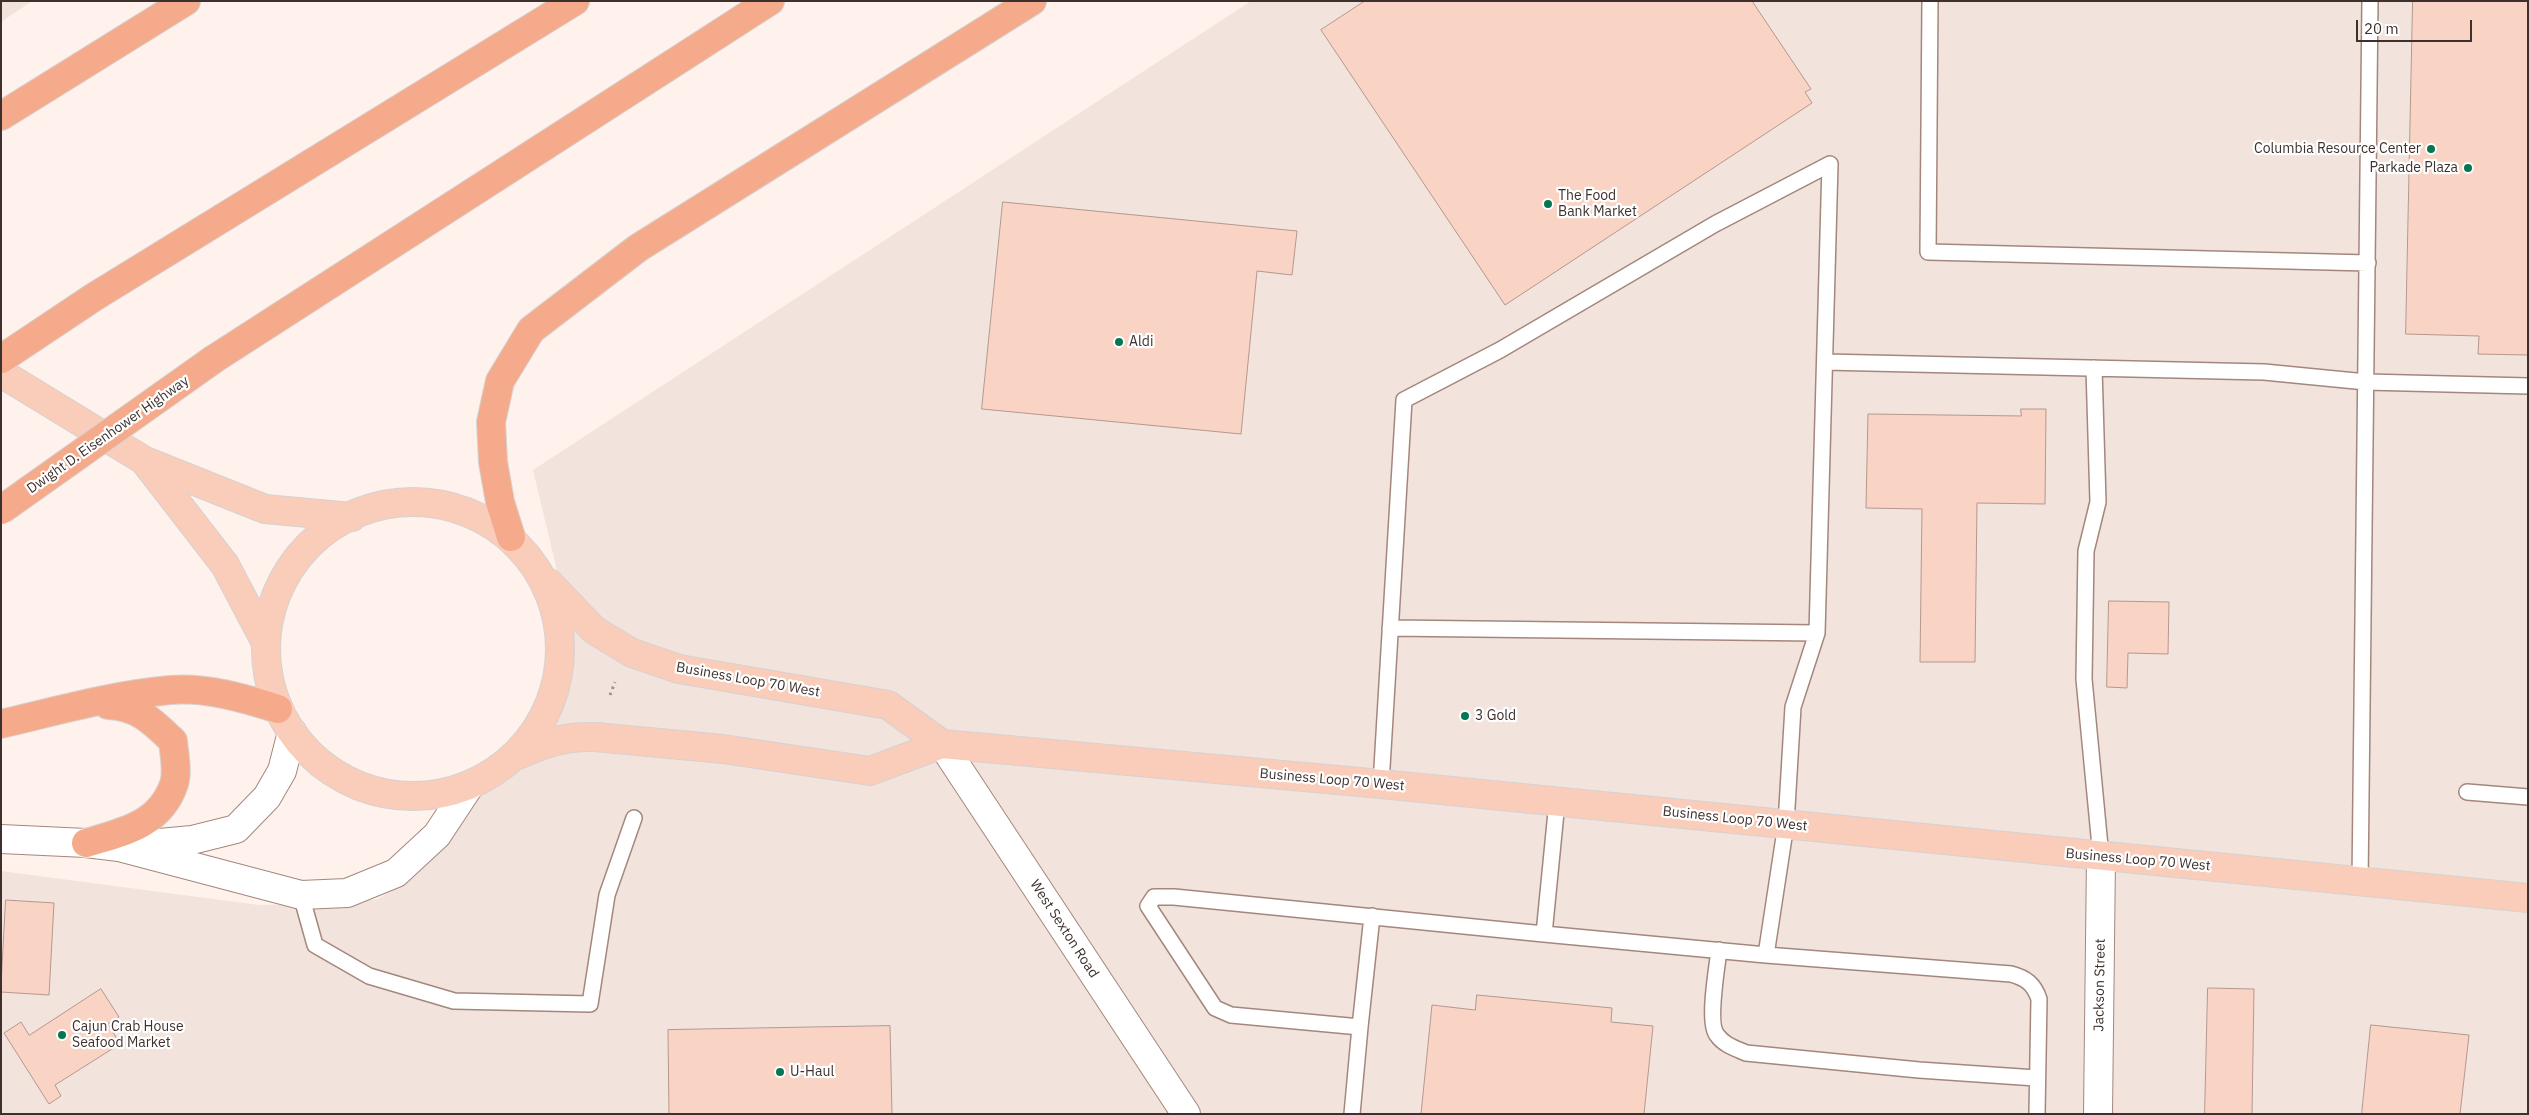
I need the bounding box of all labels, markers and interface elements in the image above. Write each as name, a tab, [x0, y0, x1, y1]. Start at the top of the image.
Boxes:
scale bar	[2359, 10, 2475, 42]
text: 20 m	[2364, 19, 2399, 38]
place label: Columbia Resource Center	[2254, 141, 2421, 157]
marker: Columbia Resource Center	[2425, 143, 2437, 155]
place label: Parkade Plaza	[2369, 160, 2458, 176]
marker: Parkade Plaza	[2462, 162, 2474, 174]
place label: The Food Bank Market	[1558, 188, 1637, 220]
marker: The Food Bank Market	[1542, 198, 1554, 210]
place label: Aldi	[1129, 334, 1153, 350]
marker: Aldi	[1113, 336, 1125, 348]
street label: Dwight D. Eisenhower Highway	[24, 373, 192, 497]
street label: Business Loop 70 West	[675, 659, 821, 701]
place label: 3 Gold	[1475, 708, 1516, 724]
marker: 3 Gold	[1459, 710, 1471, 722]
street label: Business Loop 70 West	[1259, 765, 1405, 795]
street label: Business Loop 70 West	[1662, 803, 1808, 835]
street label: Business Loop 70 West	[2065, 845, 2211, 875]
street label: West Sexton Road	[1026, 877, 1102, 981]
street label: Jackson Street	[2091, 938, 2109, 1032]
place label: Cajun Crab House Seafood Market	[72, 1019, 184, 1052]
marker: Cajun Crab House Seafood Market	[56, 1029, 68, 1041]
place label: U-Haul	[790, 1064, 834, 1080]
marker: U-Haul	[774, 1066, 786, 1078]

